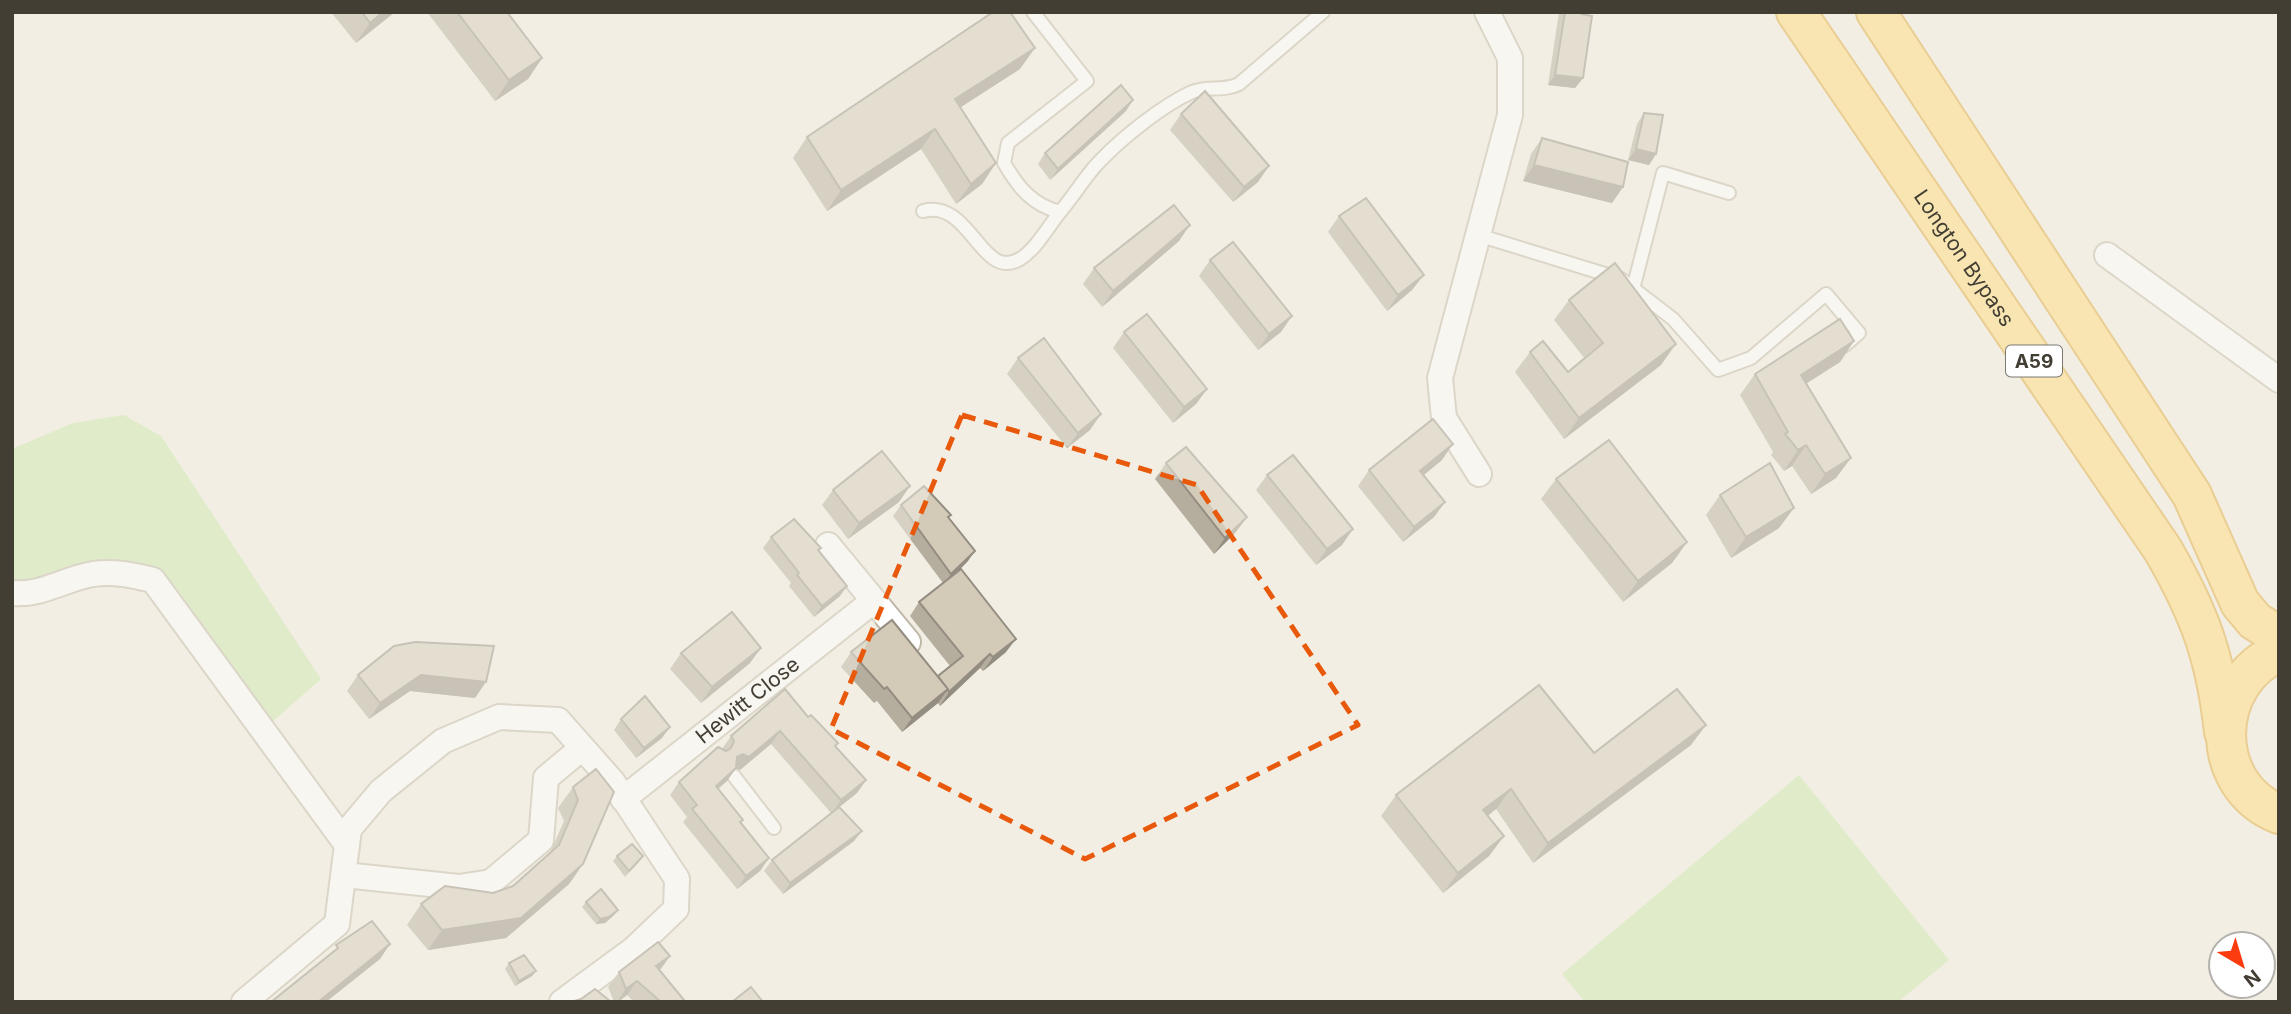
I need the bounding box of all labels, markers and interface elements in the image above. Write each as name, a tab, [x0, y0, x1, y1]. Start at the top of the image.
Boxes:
street label: Longton Bypass	[1909, 185, 2020, 331]
road number: A59	[2006, 346, 2062, 376]
street label: Hewitt Close	[691, 651, 804, 749]
north arrow	[2207, 930, 2277, 1000]
text: N	[2239, 964, 2265, 992]

